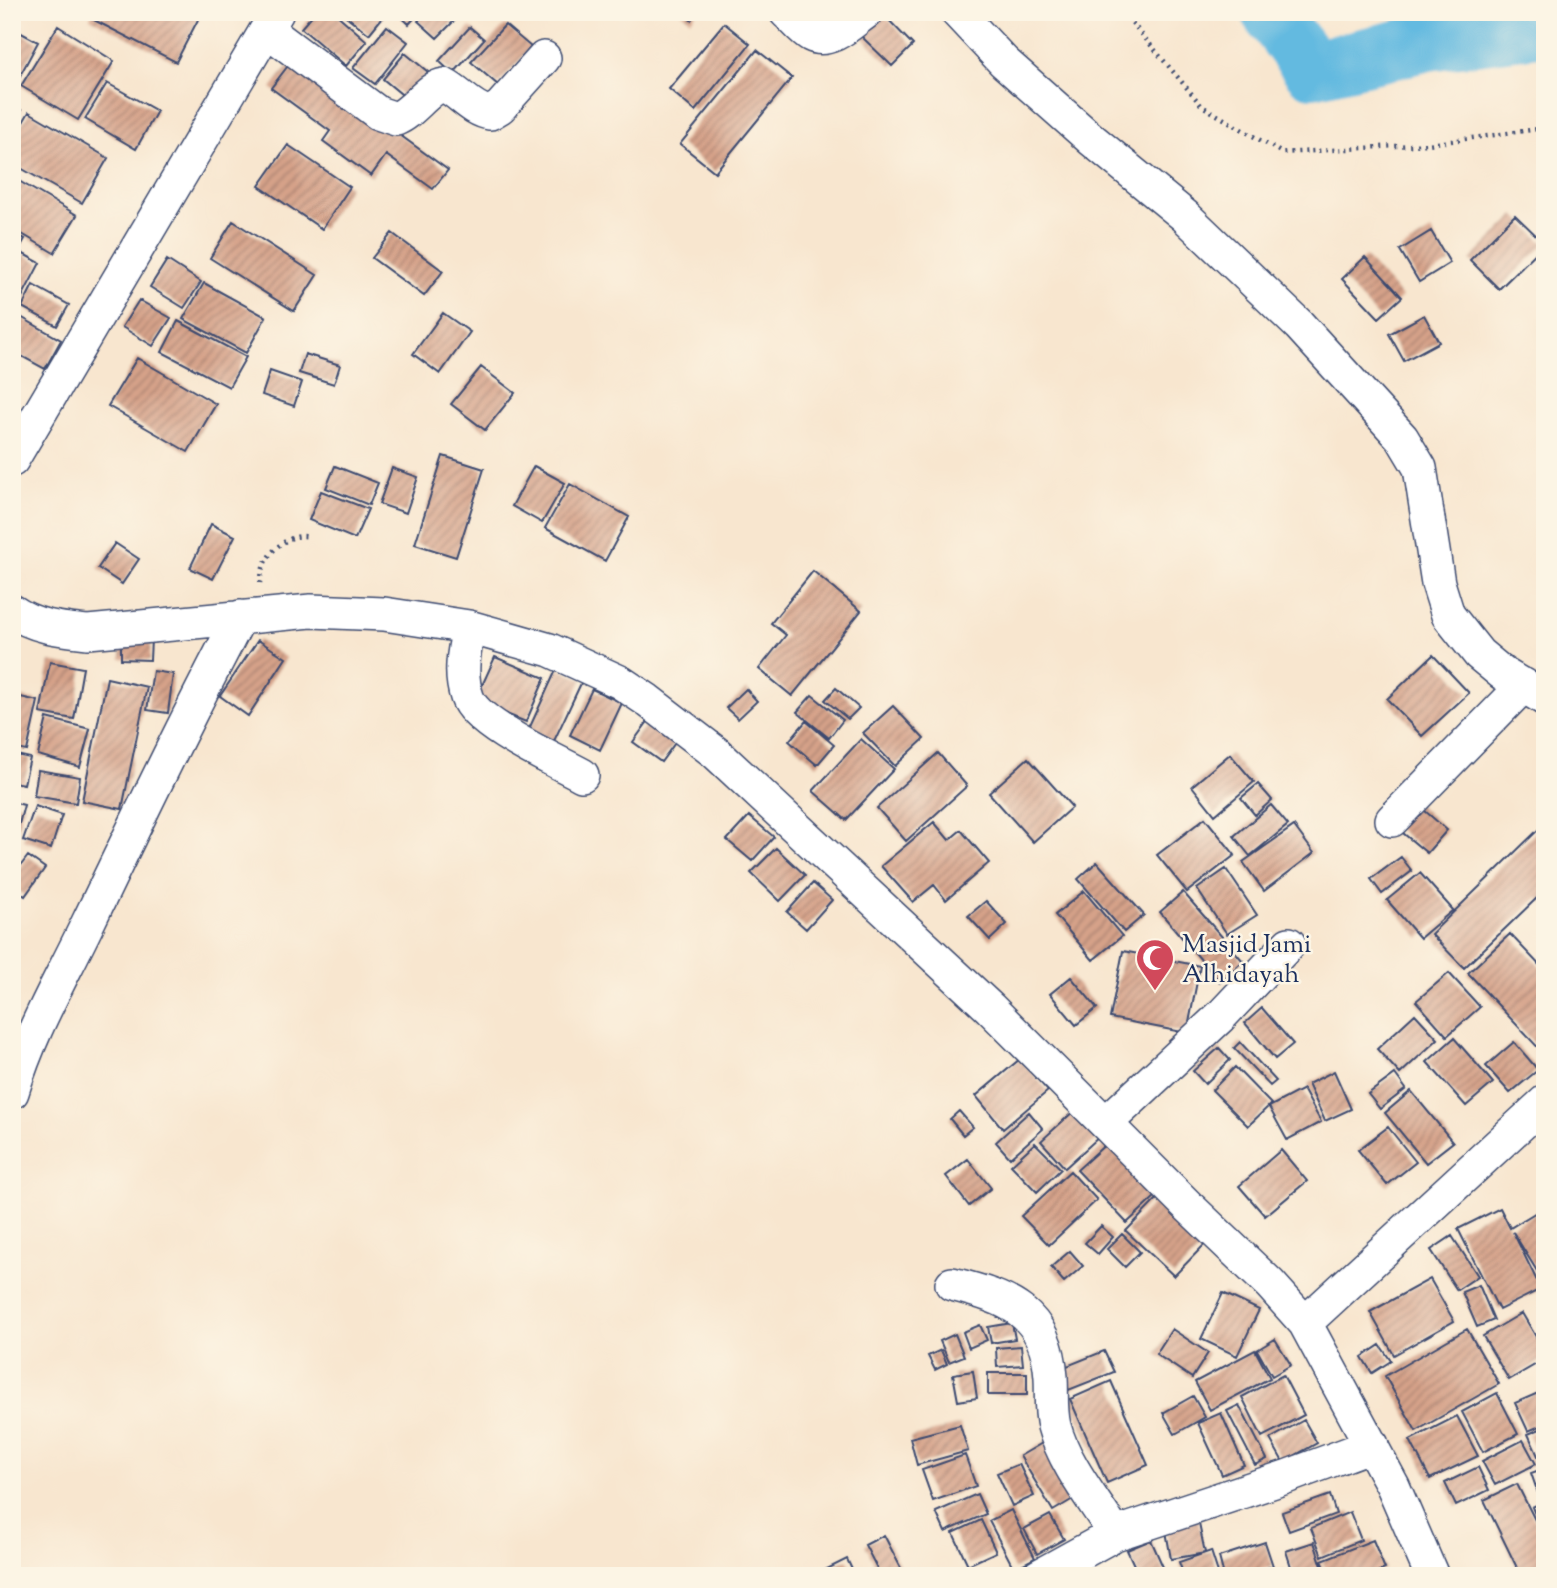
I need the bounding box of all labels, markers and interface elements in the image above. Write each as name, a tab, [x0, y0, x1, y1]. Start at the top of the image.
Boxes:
place label: Masjid Jami Alhidayah	[1182, 927, 1311, 994]
mosque icon: Masjid Jami Alhidayah	[1134, 937, 1176, 992]

